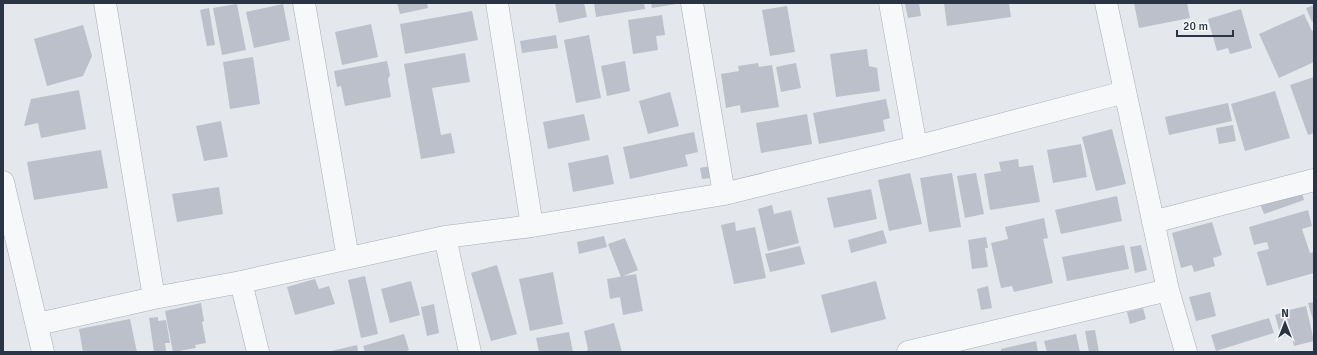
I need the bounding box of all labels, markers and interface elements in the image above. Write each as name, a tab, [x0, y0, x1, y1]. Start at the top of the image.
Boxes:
scale bar	[1177, 12, 1233, 38]
text: 20 m	[1183, 19, 1208, 34]
north arrow	[1265, 303, 1305, 343]
text: N	[1281, 307, 1289, 320]

